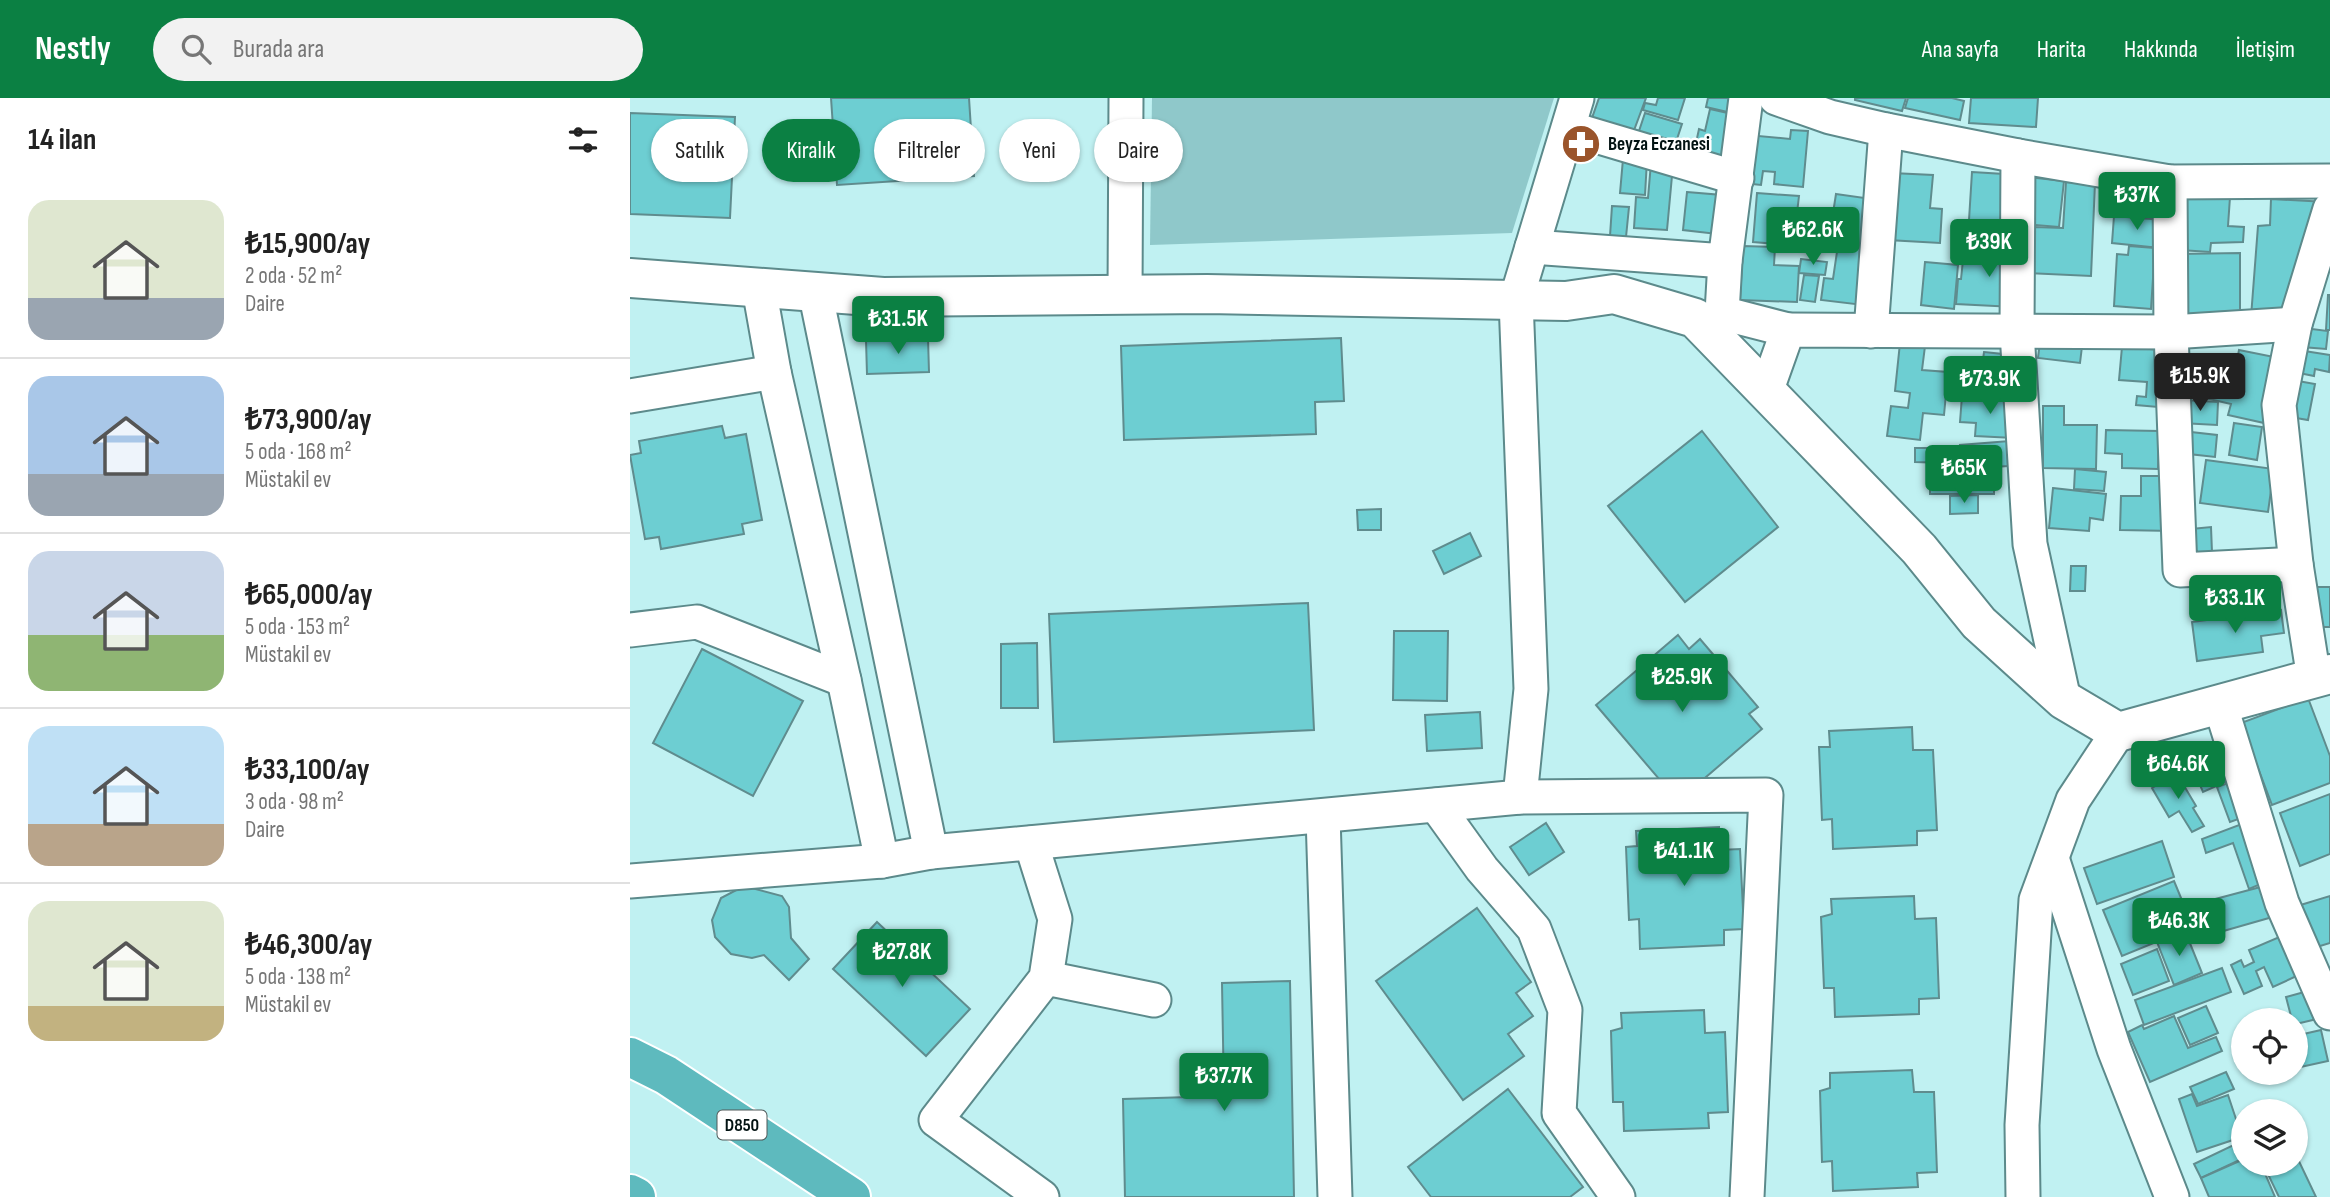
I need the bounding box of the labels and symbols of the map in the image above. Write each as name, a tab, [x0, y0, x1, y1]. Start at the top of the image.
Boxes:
pharmacy icon: Beyza Eczanesi	[1560, 123, 1602, 165]
place label: Beyza Eczanesi	[1608, 133, 1710, 156]
pin: ₺37K	[2096, 172, 2178, 232]
pin: ₺62.6K	[1756, 208, 1870, 267]
pin: ₺39K	[1948, 220, 2030, 279]
pin: ₺31.5K	[841, 296, 955, 356]
pin: ₺15.9K	[2143, 354, 2257, 413]
pin: ₺73.9K	[1933, 356, 2047, 416]
pin: ₺65K	[1923, 446, 2005, 505]
pin: ₺33.1K	[2178, 575, 2292, 635]
pin: ₺25.9K	[1625, 654, 1739, 714]
pin: ₺64.6K	[2121, 742, 2235, 801]
pin: ₺41.1K	[1627, 828, 1741, 888]
pin: ₺46.3K	[2122, 898, 2236, 958]
pin: ₺27.8K	[845, 930, 959, 989]
pin: ₺37.7K	[1167, 1054, 1281, 1113]
road number: D850	[718, 1110, 766, 1140]

